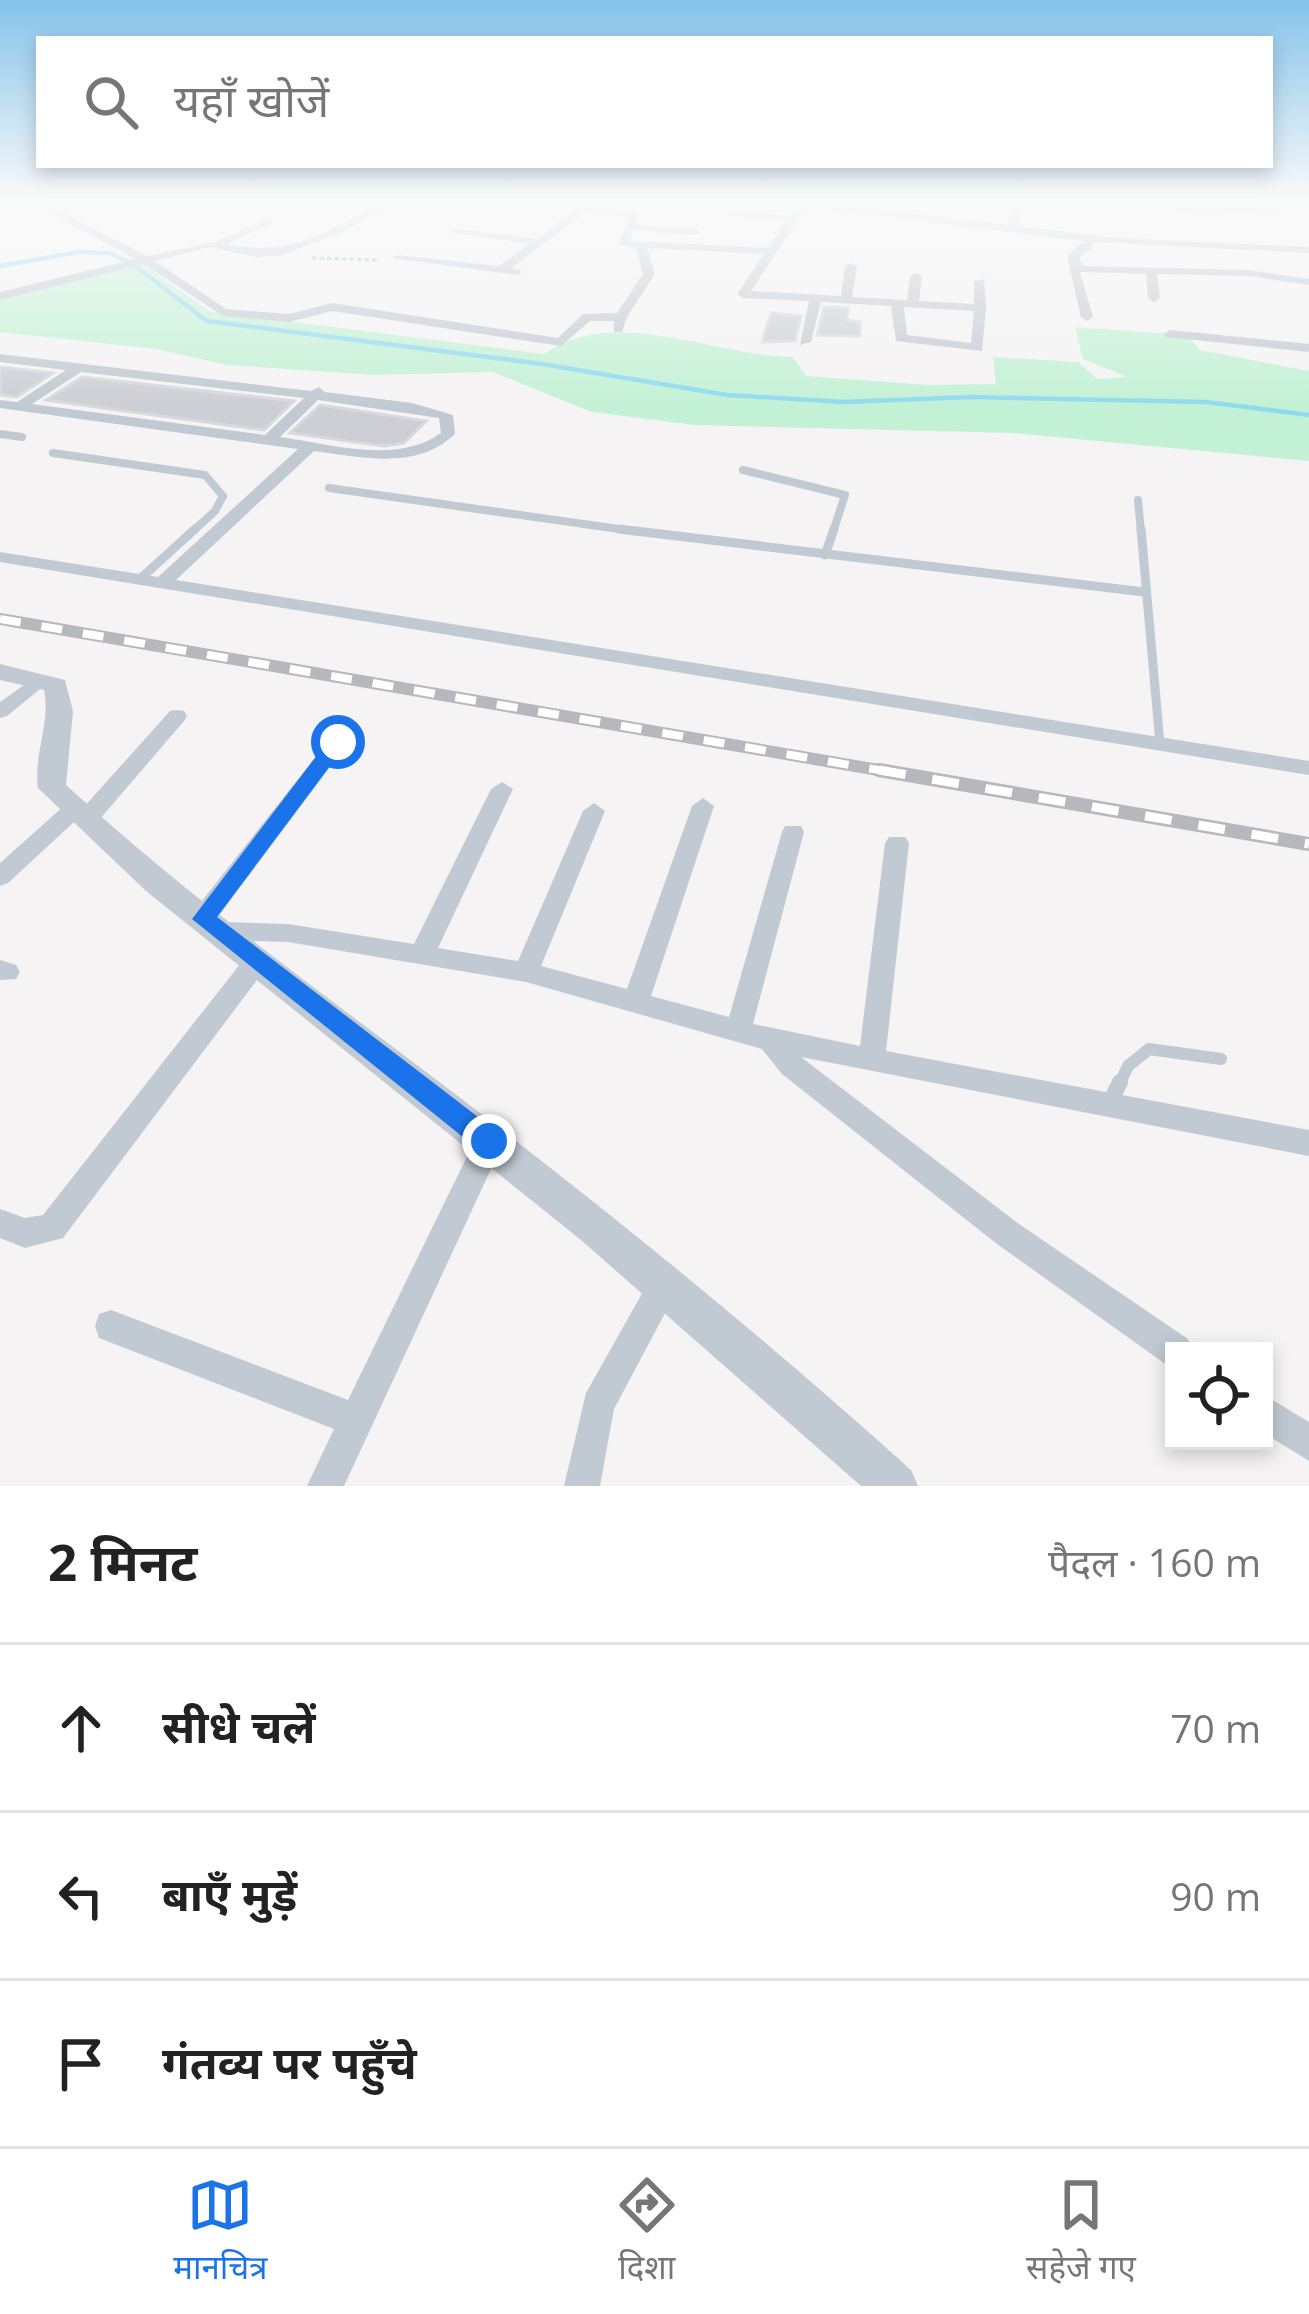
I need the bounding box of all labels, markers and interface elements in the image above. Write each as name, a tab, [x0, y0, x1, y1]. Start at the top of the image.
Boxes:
search box	[36, 36, 1273, 168]
icon: search	[78, 69, 144, 135]
text: यहाँ खोजें	[174, 69, 329, 130]
route start	[311, 715, 365, 769]
route end	[462, 1114, 516, 1168]
map controls	[1165, 1342, 1273, 1450]
button: locate	[1165, 1342, 1273, 1450]
text: 2 मिनट	[48, 1526, 197, 1596]
text: पैदल · 160 m	[1048, 1535, 1261, 1588]
icon: ahead	[48, 1695, 114, 1761]
text: सीधे चलें	[162, 1695, 316, 1756]
text: 70 m	[1170, 1701, 1261, 1754]
icon: left	[48, 1863, 114, 1929]
text: बाएँ मुड़ें	[162, 1863, 297, 1924]
text: 90 m	[1170, 1869, 1261, 1922]
icon: arrive	[48, 2031, 114, 2097]
text: गंतव्य पर पहुँचे	[162, 2031, 417, 2092]
tab: मानचित्र	[173, 2172, 267, 2292]
tab: दिशा	[614, 2172, 680, 2292]
tab: सहेजे गए	[1026, 2172, 1136, 2292]

